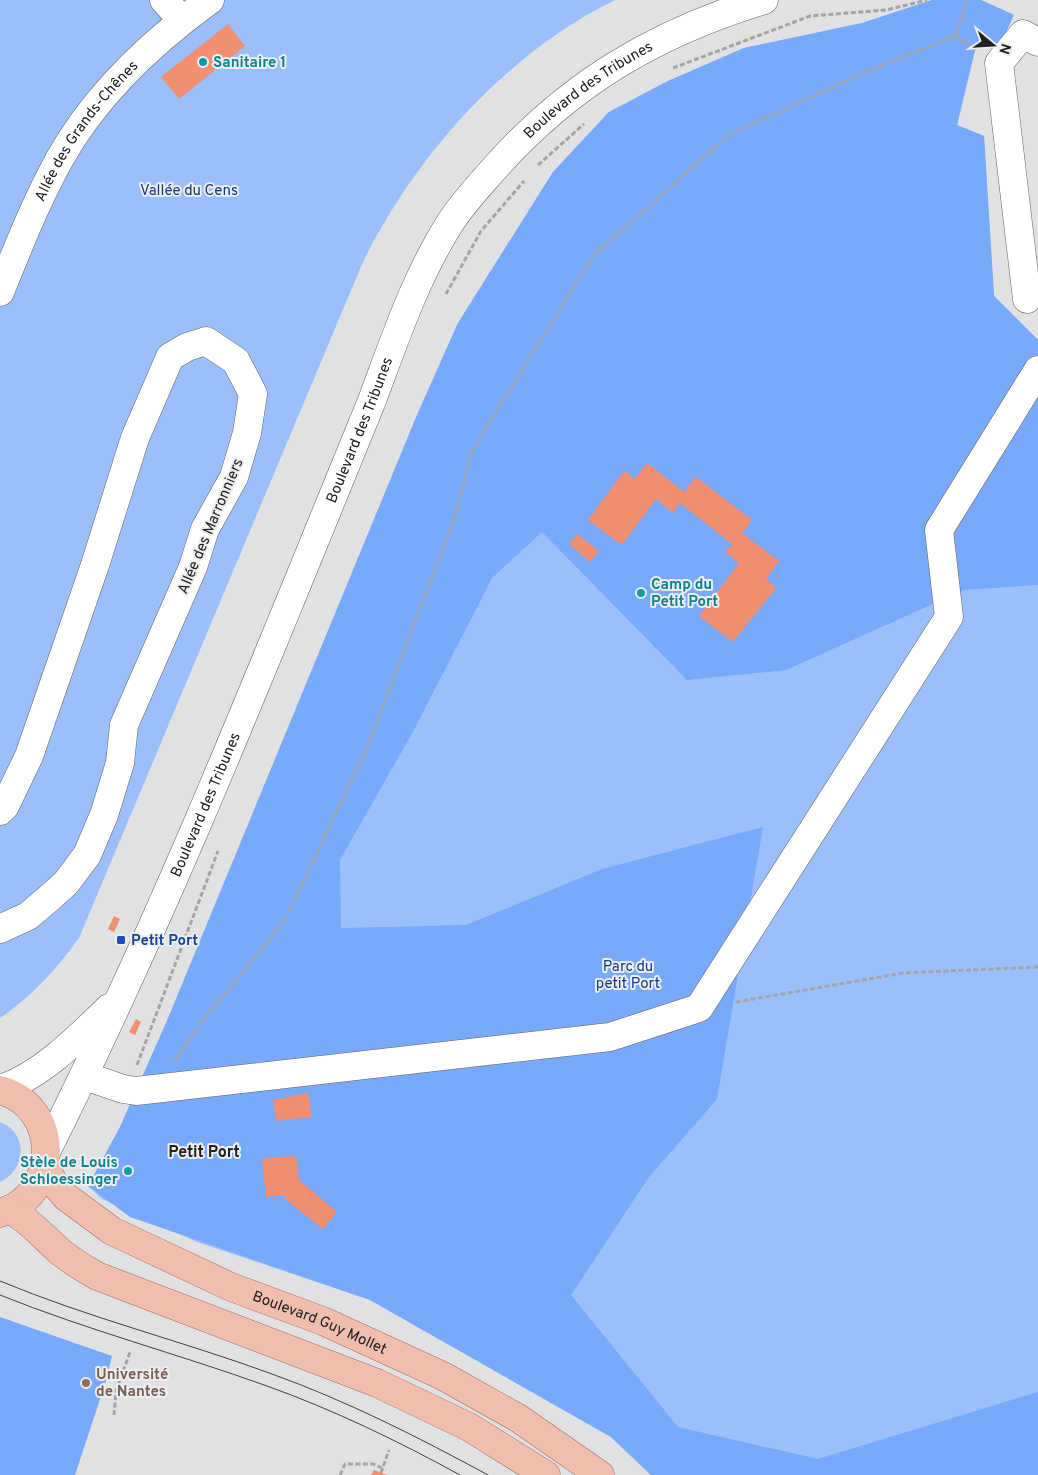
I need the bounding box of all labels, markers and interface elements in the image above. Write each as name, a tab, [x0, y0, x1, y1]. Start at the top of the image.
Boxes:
north arrow	[968, 20, 1018, 70]
street label: Boulevard des Tribunes	[520, 38, 657, 144]
text: N	[994, 41, 1014, 56]
place label: Sanitaire 1	[213, 54, 286, 73]
marker: Sanitaire 1	[197, 56, 209, 68]
street label: Allée des Grands-Chênes	[31, 57, 143, 205]
park label: Vallée du Cens	[140, 182, 238, 201]
street label: Boulevard des Tribunes	[323, 355, 398, 506]
street label: Allée des Marronniers	[174, 456, 249, 597]
place label: Camp du Petit Port	[651, 576, 718, 612]
marker: Camp du Petit Port	[635, 587, 647, 599]
street label: Boulevard des Tribunes	[167, 730, 246, 880]
place label: Petit Port	[131, 932, 198, 951]
marker: Petit Port	[115, 934, 127, 946]
park label: Parc du petit Port	[596, 958, 660, 994]
district label: Petit Port	[168, 1143, 240, 1163]
place label: Stèle de Louis Schloessinger	[20, 1154, 119, 1190]
marker: Stèle de Louis Schloessinger	[122, 1165, 134, 1177]
street label: Boulevard Guy Mollet	[249, 1288, 389, 1360]
place label: Université de Nantes	[96, 1366, 168, 1402]
marker: Université de Nantes	[80, 1377, 92, 1389]

